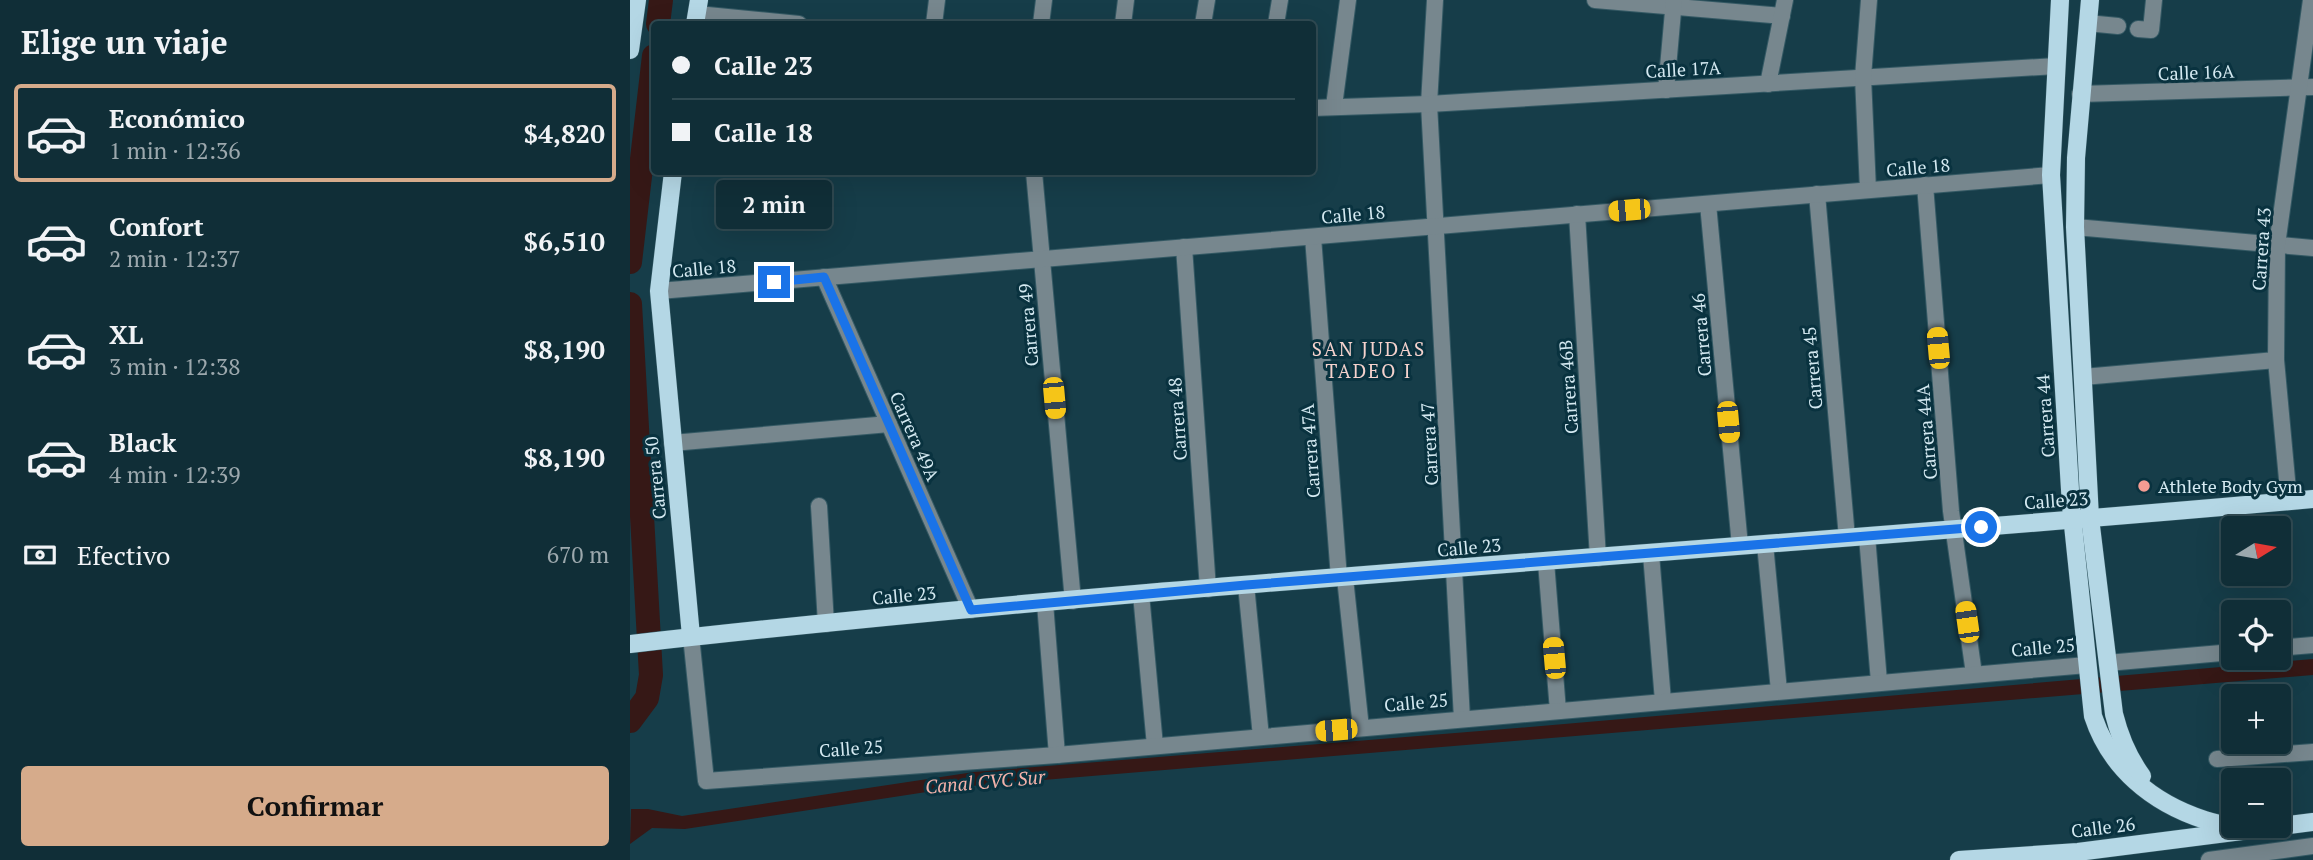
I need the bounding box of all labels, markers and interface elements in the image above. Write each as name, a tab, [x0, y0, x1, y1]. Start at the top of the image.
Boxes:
text: Elige un viaje	[21, 21, 228, 63]
text: Calle 23	[714, 48, 813, 82]
street label: Calle 17A	[1645, 55, 1722, 83]
street label: Calle 16A	[2157, 59, 2235, 85]
text: Económico	[109, 101, 245, 135]
icon: car	[25, 102, 88, 165]
text: Calle 18	[714, 115, 813, 149]
text: $4,820	[524, 116, 605, 150]
text: 1 min · 12:36	[109, 135, 241, 166]
street label: Calle 18	[1885, 152, 1951, 182]
callout: 2 min	[716, 180, 832, 230]
text: 2 min	[743, 189, 805, 220]
car	[1608, 198, 1651, 222]
street label: Calle 18	[1320, 199, 1386, 229]
street label: Carrera 43	[2246, 207, 2276, 291]
text: Confort	[109, 209, 204, 243]
icon: car	[25, 210, 88, 273]
text: $6,510	[524, 224, 605, 258]
text: 2 min · 12:37	[109, 243, 241, 274]
street label: Calle 18	[671, 253, 737, 283]
route end	[758, 266, 790, 298]
street label: Carrera 49	[1012, 283, 1044, 367]
street label: Carrera 46	[1685, 292, 1717, 377]
text: XL	[109, 317, 143, 351]
icon: car	[25, 318, 88, 381]
street label: Carrera 45	[1796, 326, 1828, 410]
car	[1926, 326, 1951, 370]
text: $8,190	[524, 332, 605, 366]
district label: SAN JUDAS TADEO I	[1312, 336, 1426, 383]
street label: Carrera 46B	[1553, 339, 1583, 435]
text: 3 min · 12:38	[109, 351, 241, 382]
street label: Carrera 44	[2030, 373, 2060, 458]
car	[1042, 376, 1067, 420]
street label: Carrera 48	[1162, 377, 1192, 461]
street label: Carrera 44A	[1910, 383, 1942, 481]
street label: Carrera 49A	[885, 388, 946, 485]
car	[1716, 400, 1741, 444]
street label: Carrera 47A	[1295, 402, 1325, 499]
street label: Carrera 47	[1415, 402, 1443, 486]
text: Black	[109, 425, 177, 459]
icon: car	[25, 426, 88, 489]
street label: Carrera 50	[639, 435, 671, 521]
text: $8,190	[524, 440, 605, 474]
text: 4 min · 12:39	[109, 459, 241, 490]
place label: Athlete Body Gym	[2158, 474, 2303, 498]
marker: Athlete Body Gym	[2136, 478, 2152, 494]
street label: Calle 23	[2023, 486, 2089, 514]
route start	[1965, 511, 1997, 543]
north arrow	[2221, 516, 2291, 586]
map controls	[2221, 516, 2291, 838]
street label: Calle 23	[1436, 532, 1502, 562]
icon: cash	[21, 536, 59, 574]
text: Efectivo	[77, 538, 170, 572]
text: 670 m	[547, 539, 609, 570]
street label: Calle 23	[871, 580, 937, 610]
car	[1954, 600, 1981, 644]
button: locate	[2221, 600, 2291, 670]
street label: Calle 25	[2010, 632, 2076, 662]
car	[1542, 636, 1567, 680]
button: +	[2221, 684, 2291, 754]
street label: Calle 25	[1383, 687, 1449, 717]
car	[1315, 718, 1358, 742]
street label: Calle 25	[818, 734, 884, 762]
water label: Canal CVC Sur	[924, 763, 1047, 799]
button: Confirmar	[21, 766, 609, 846]
button: −	[2221, 768, 2291, 838]
street label: Calle 26	[2070, 811, 2137, 843]

